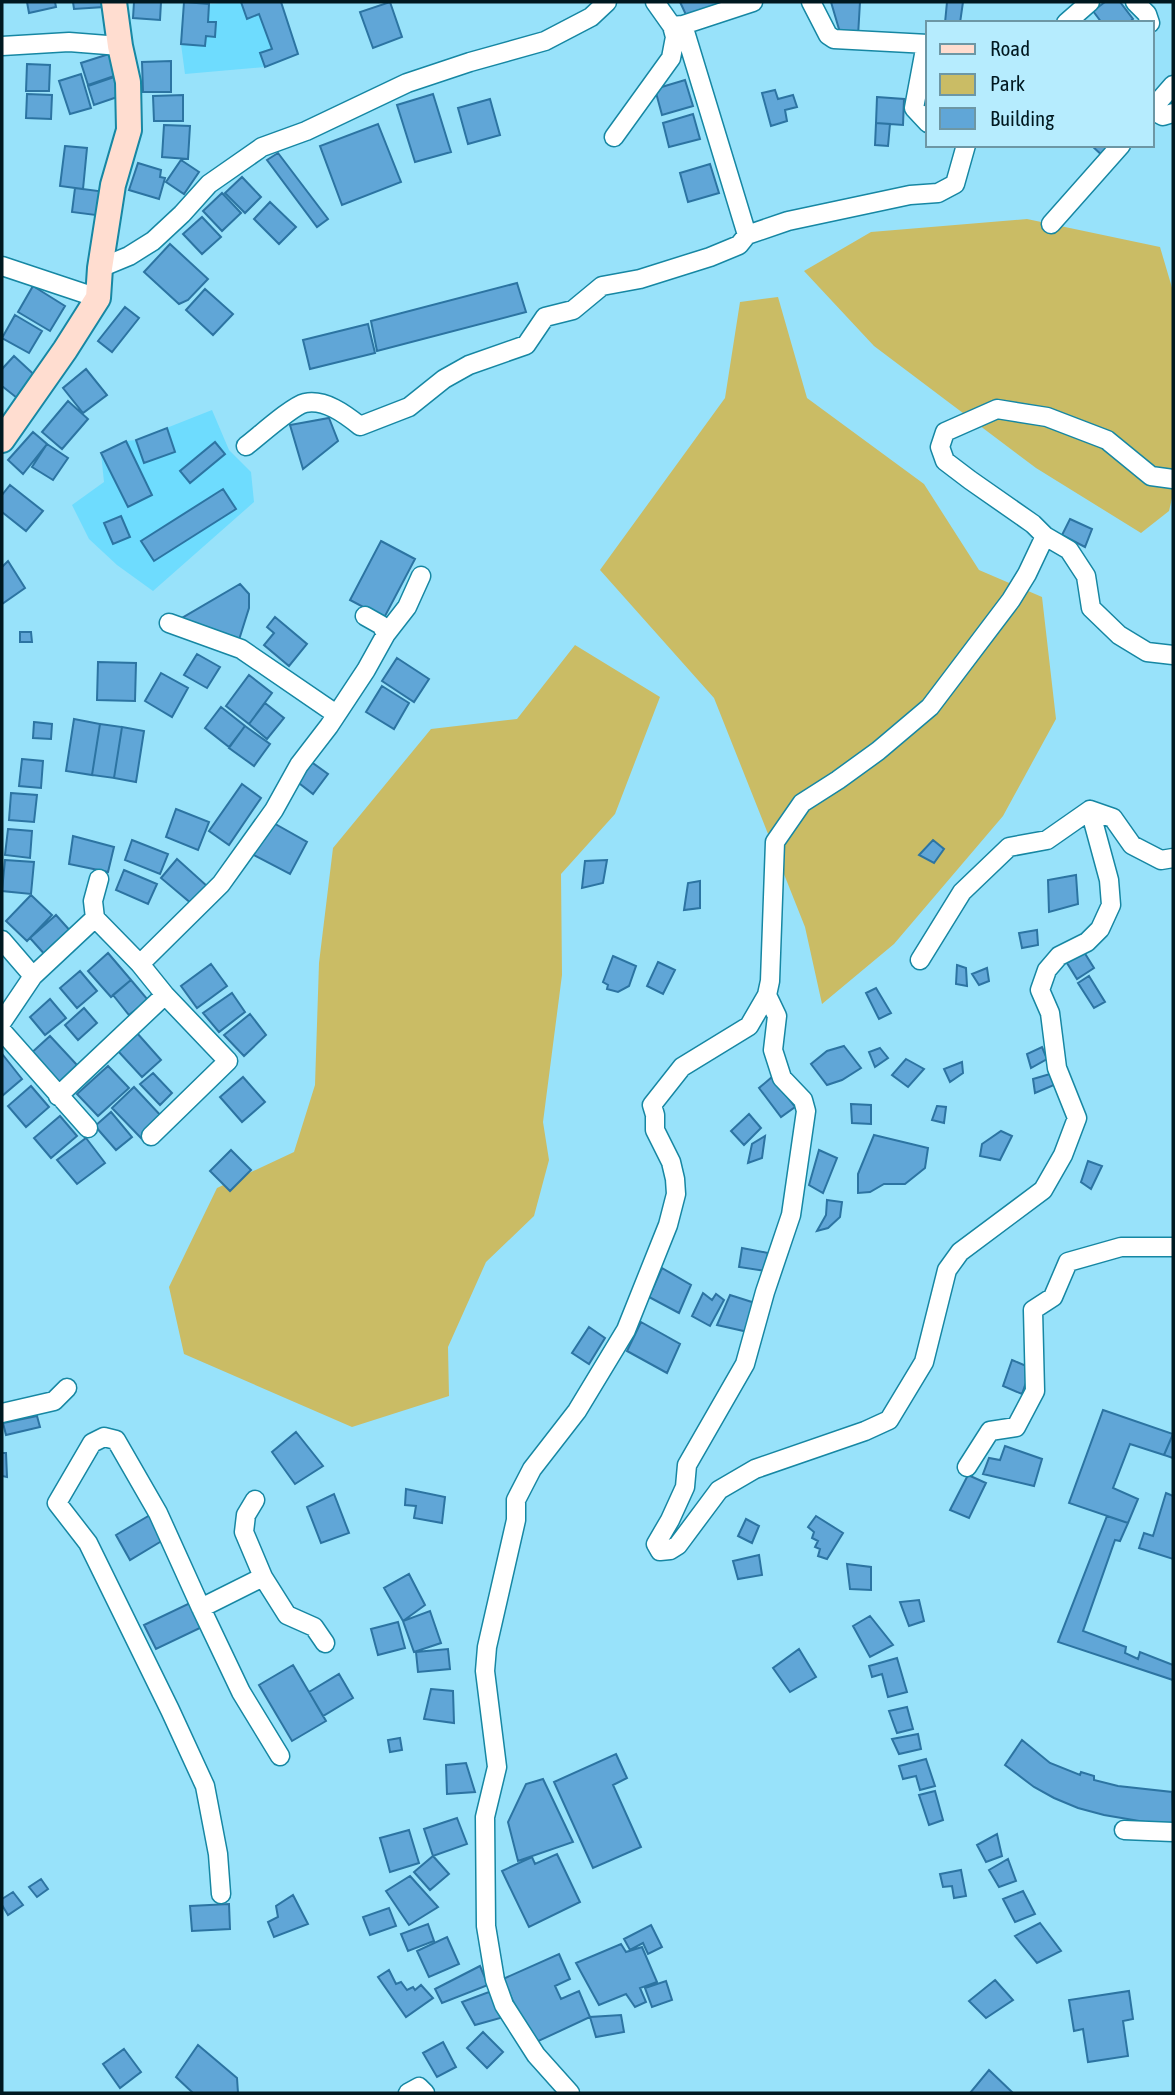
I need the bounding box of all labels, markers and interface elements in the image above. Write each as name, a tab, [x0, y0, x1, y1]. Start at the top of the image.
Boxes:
legend	[926, 21, 1154, 147]
text: Road	[990, 36, 1030, 60]
text: Park	[990, 71, 1025, 95]
text: Building	[990, 106, 1054, 130]

